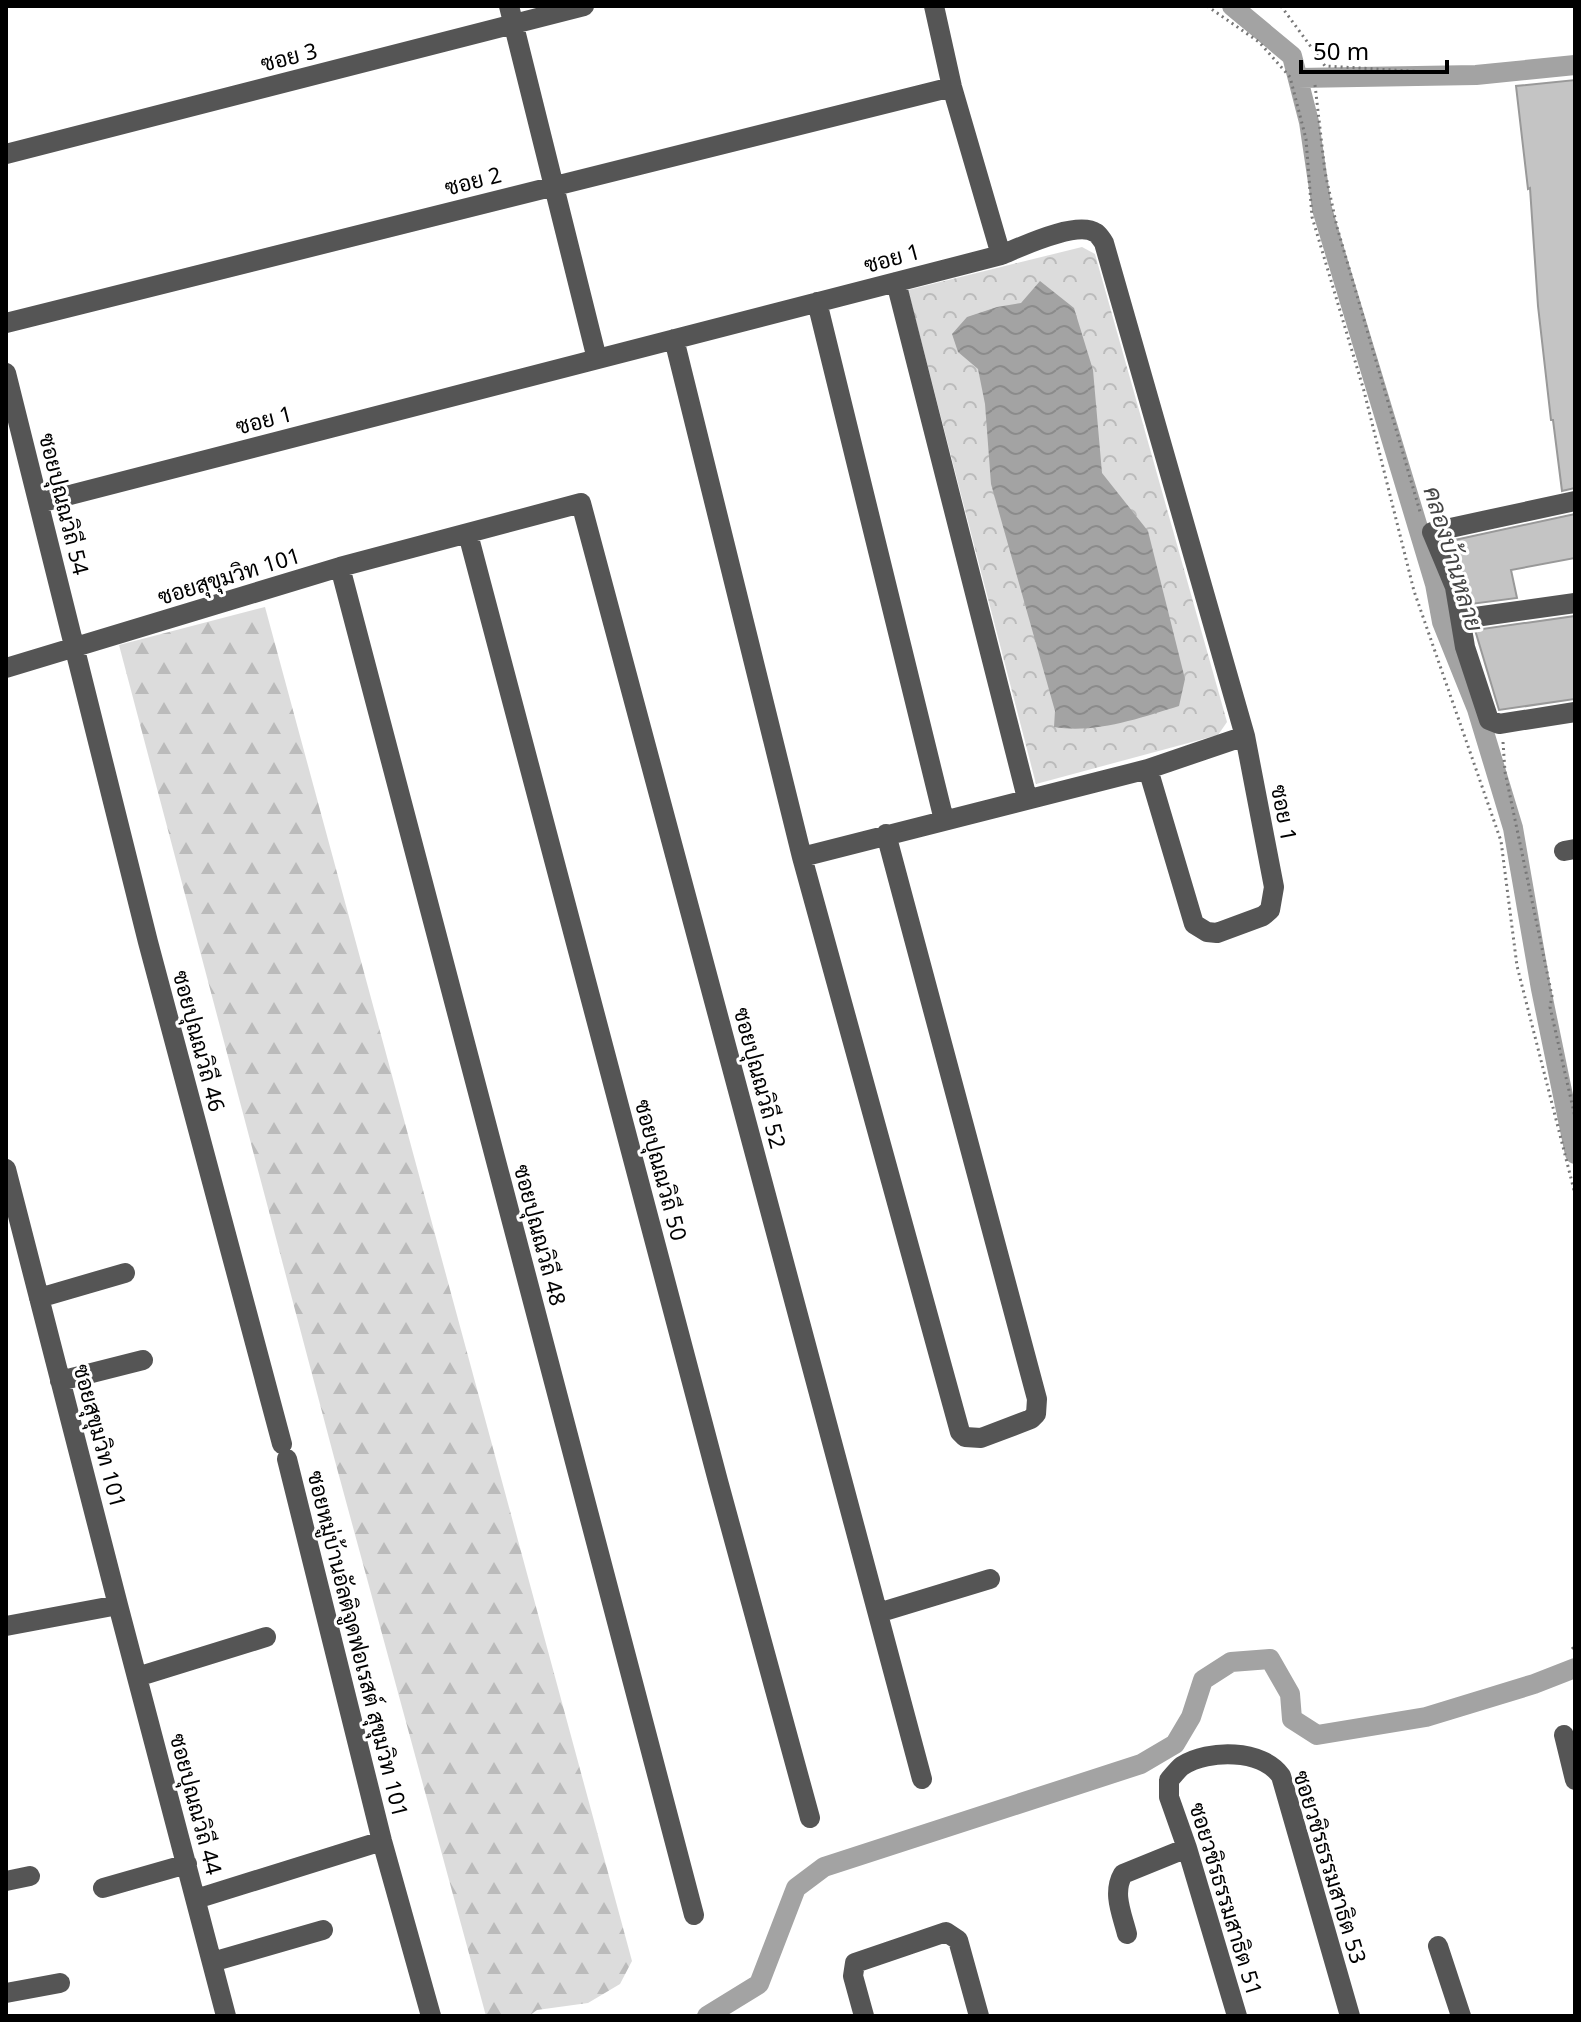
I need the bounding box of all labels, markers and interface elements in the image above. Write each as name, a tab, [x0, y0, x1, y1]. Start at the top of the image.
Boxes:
scale bar	[1301, 24, 1447, 74]
text: 50 m	[1313, 34, 1369, 67]
street label: ซอย 3	[257, 35, 320, 78]
street label: ซอย 2	[441, 159, 504, 202]
street label: ซอย 1	[860, 235, 923, 279]
street label: ซอย 1	[232, 398, 295, 441]
street label: ซอยปุณณวิถี 54	[31, 430, 97, 579]
water label: คลองบ้านหลาย	[1417, 482, 1492, 636]
street label: ซอยสุขุมวิท 101	[154, 539, 304, 613]
street label: ซอย 1	[1265, 782, 1305, 844]
street label: ซอยปุณณวิถี 46	[165, 967, 233, 1115]
street label: ซอยปุณณวิถี 52	[726, 1004, 794, 1152]
street label: ซอยปุณณวิถี 50	[627, 1096, 695, 1244]
street label: ซอยปุณณวิถี 48	[506, 1161, 574, 1309]
street label: ซอยสุขุมวิท 101	[65, 1361, 135, 1511]
street label: ซอยหมู่บ้านอัลติจูดฟอเรสต์ สุขุมวิท 101	[299, 1467, 417, 1821]
street label: ซอยปุณณวิถี 44	[162, 1730, 230, 1879]
street label: ซอยวชิรธรรมสาธิต 53	[1287, 1766, 1375, 1967]
street label: ซอยวชิรธรรมสาธิต 51	[1183, 1798, 1271, 1999]

